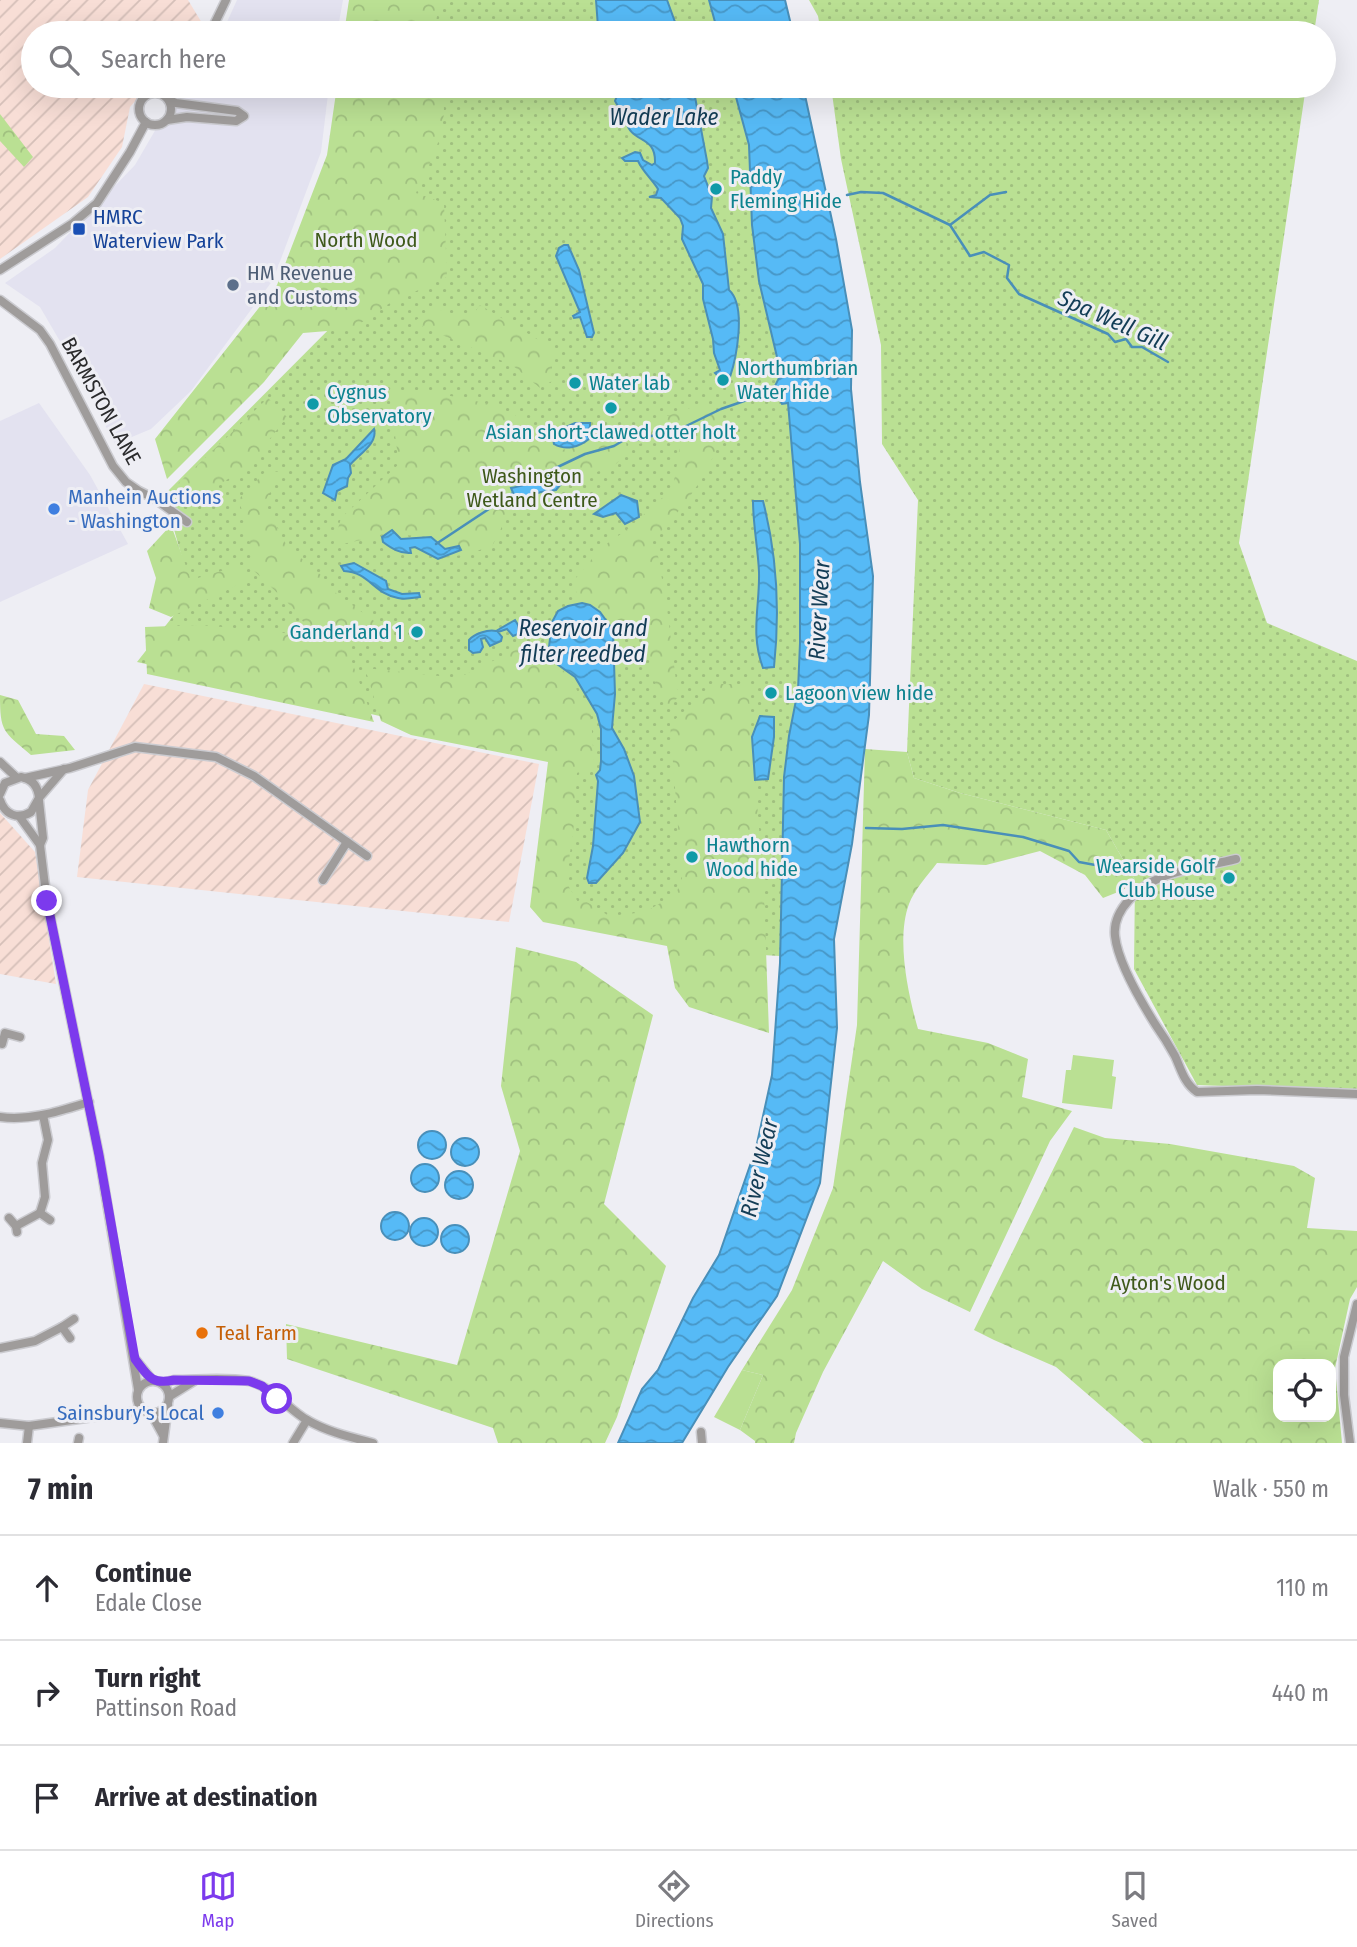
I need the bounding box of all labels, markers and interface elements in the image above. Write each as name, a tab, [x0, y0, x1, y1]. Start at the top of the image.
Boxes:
search box	[21, 21, 1336, 98]
icon: search	[45, 41, 83, 79]
text: Search here	[101, 44, 226, 75]
water label: Wader Lake	[610, 103, 719, 131]
place label: Paddy Fleming Hide	[730, 164, 842, 214]
marker: Paddy Fleming Hide	[708, 181, 724, 197]
place label: HMRC Waterview Park	[93, 204, 224, 254]
marker: HMRC Waterview Park	[71, 221, 87, 237]
park label: North Wood	[315, 227, 417, 253]
place label: HM Revenue and Customs	[247, 260, 358, 310]
marker: HM Revenue and Customs	[225, 277, 241, 293]
water label: Spa Well Gill	[1053, 283, 1172, 357]
street label: BARMSTON LANE	[55, 333, 147, 469]
place label: Northumbrian Water hide	[737, 355, 858, 405]
place label: Water lab	[589, 370, 670, 396]
marker: Northumbrian Water hide	[715, 372, 731, 388]
marker: Water lab	[567, 375, 583, 391]
place label: Cygnus Observatory	[327, 379, 432, 429]
marker: Cygnus Observatory	[305, 396, 321, 412]
marker: Asian short-clawed otter holt	[603, 400, 619, 416]
place label: Asian short-clawed otter holt	[486, 419, 736, 445]
park label: Washington Wetland Centre	[466, 463, 598, 513]
place label: Manhein Auctions - Washington	[68, 484, 221, 534]
marker: Manhein Auctions - Washington	[46, 501, 62, 517]
water label: River Wear	[802, 558, 836, 661]
water label: Reservoir and filter reedbed	[518, 614, 648, 668]
place label: Ganderland 1	[289, 619, 403, 645]
marker: Ganderland 1	[409, 624, 425, 640]
place label: Lagoon view hide	[785, 680, 934, 706]
marker: Lagoon view hide	[763, 685, 779, 701]
place label: Hawthorn Wood hide	[706, 832, 798, 882]
marker: Hawthorn Wood hide	[684, 849, 700, 865]
place label: Wearside Golf Club House	[1096, 853, 1217, 903]
marker: Wearside Golf Club House	[1221, 870, 1237, 886]
route end	[31, 885, 62, 916]
water label: River Wear	[734, 1115, 784, 1220]
park label: Ayton's Wood	[1110, 1270, 1226, 1296]
place label: Teal Farm	[216, 1320, 297, 1346]
marker: Teal Farm	[194, 1325, 210, 1341]
map controls	[1273, 1359, 1336, 1422]
button: locate	[1273, 1359, 1336, 1422]
route start	[261, 1383, 292, 1414]
place label: Sainsbury's Local	[57, 1400, 204, 1426]
marker: Sainsbury's Local	[210, 1405, 226, 1421]
text: 7 min	[28, 1471, 93, 1507]
text: Walk · 550 m	[1213, 1475, 1329, 1503]
text: Continue	[95, 1558, 192, 1589]
icon: ahead	[28, 1569, 66, 1607]
text: 110 m	[1276, 1574, 1329, 1602]
text: Edale Close	[95, 1589, 202, 1617]
text: Turn right	[95, 1663, 201, 1694]
icon: right	[28, 1674, 66, 1712]
text: 440 m	[1272, 1679, 1329, 1707]
text: Pattinson Road	[95, 1694, 237, 1722]
icon: arrive	[28, 1779, 66, 1817]
text: Arrive at destination	[95, 1782, 318, 1813]
tab: Map	[199, 1867, 237, 1932]
tab: Directions	[635, 1867, 714, 1932]
tab: Saved	[1112, 1867, 1158, 1932]

